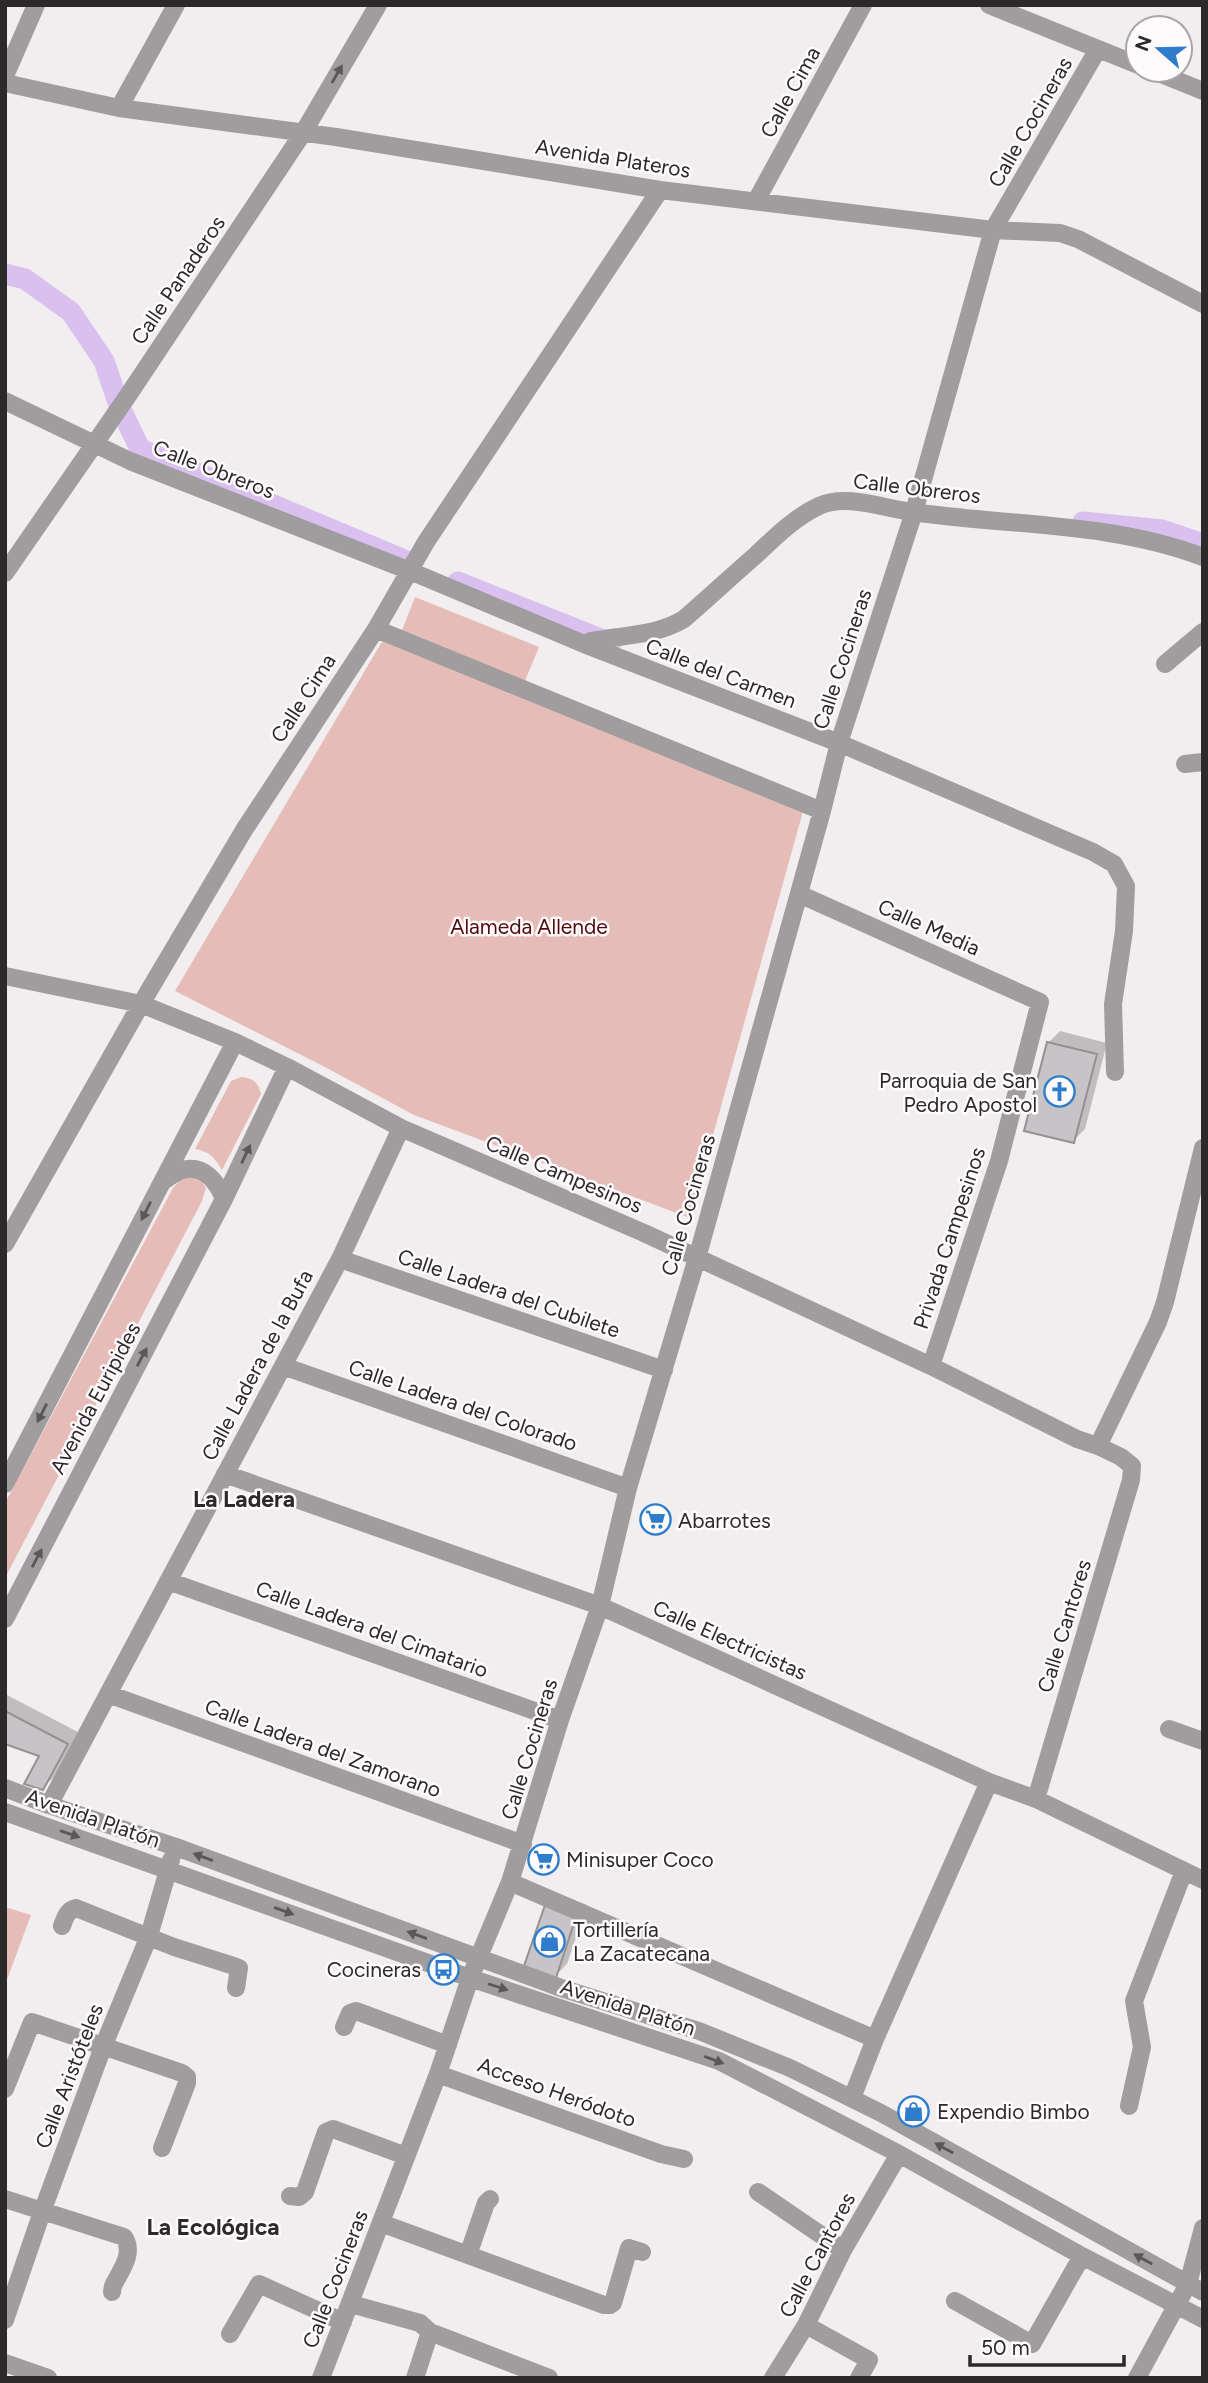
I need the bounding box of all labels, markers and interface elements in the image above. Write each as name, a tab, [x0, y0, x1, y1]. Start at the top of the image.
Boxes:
north arrow	[1124, 14, 1194, 84]
text: N	[1130, 33, 1157, 54]
street label: Calle Cima	[755, 42, 825, 142]
street label: Calle Cocineras	[983, 52, 1077, 192]
one-way arrow	[331, 64, 343, 84]
street label: Avenida Plateros	[534, 133, 692, 183]
street label: Calle Panaderos	[126, 211, 230, 349]
street label: Calle Obreros	[150, 434, 278, 504]
street label: Calle Obreros	[852, 468, 982, 508]
street label: Calle Cocineras	[808, 586, 876, 732]
street label: Calle del Carmen	[642, 633, 800, 713]
street label: Calle Cima	[265, 649, 341, 747]
street label: Calle Media	[874, 893, 984, 961]
park label: Alameda Allende	[450, 914, 608, 939]
place label: Parroquia de San Pedro Apostol	[879, 1068, 1037, 1117]
church icon: Parroquia de San Pedro Apostol	[1043, 1075, 1077, 1109]
street label: Calle Campesinos	[482, 1130, 646, 1218]
street label: Calle Cocineras	[656, 1131, 720, 1279]
one-way arrow	[240, 1144, 252, 1164]
street label: Privada Campesinos	[908, 1144, 990, 1332]
one-way arrow	[140, 1201, 152, 1221]
street label: Calle Ladera del Cubilete	[395, 1243, 623, 1343]
street label: Calle Ladera de la Bufa	[196, 1265, 318, 1465]
street label: Avenida Euripides	[45, 1318, 145, 1478]
one-way arrow	[136, 1346, 148, 1366]
street label: Calle Ladera del Colorado	[345, 1354, 581, 1456]
one-way arrow	[36, 1403, 47, 1423]
district label: La Ladera	[193, 1485, 295, 1513]
supermarket icon: Abarrotes	[638, 1503, 672, 1537]
place label: Abarrotes	[678, 1508, 771, 1533]
one-way arrow	[31, 1548, 43, 1568]
street label: Calle Cantores	[1032, 1556, 1096, 1696]
street label: Calle Ladera del Cimatario	[253, 1575, 491, 1683]
street label: Calle Electricistas	[649, 1595, 811, 1685]
street label: Calle Cocineras	[496, 1675, 562, 1823]
street label: Calle Ladera del Zamorano	[201, 1694, 445, 1802]
street label: Avenida Platón	[23, 1783, 163, 1853]
one-way arrow	[59, 1829, 80, 1840]
supermarket icon: Minisuper Coco	[526, 1842, 560, 1876]
place label: Minisuper Coco	[566, 1847, 714, 1872]
one-way arrow	[192, 1851, 213, 1862]
one-way arrow	[274, 1905, 295, 1916]
place label: Tortillería La Zacatecana	[573, 1917, 710, 1966]
shop icon: Tortillería La Zacatecana	[533, 1924, 567, 1958]
one-way arrow	[406, 1929, 427, 1940]
bus stop icon: Cocineras	[427, 1952, 461, 1986]
place label: Cocineras	[327, 1957, 421, 1982]
street label: Avenida Platón	[557, 1973, 699, 2041]
one-way arrow	[488, 1983, 509, 1993]
street label: Calle Aristóteles	[30, 2000, 108, 2152]
street label: Acceso Heródoto	[475, 2052, 639, 2132]
one-way arrow	[703, 2055, 724, 2066]
shop icon: Expendio Bimbo	[897, 2094, 931, 2128]
place label: Expendio Bimbo	[937, 2099, 1090, 2124]
one-way arrow	[935, 2142, 954, 2154]
street label: Calle Cantores	[774, 2188, 860, 2322]
street label: Calle Cocineras	[297, 2206, 373, 2352]
district label: La Ecológica	[146, 2213, 280, 2241]
one-way arrow	[1133, 2253, 1153, 2265]
scale bar	[970, 2324, 1124, 2368]
text: 50 m	[981, 2335, 1030, 2360]

